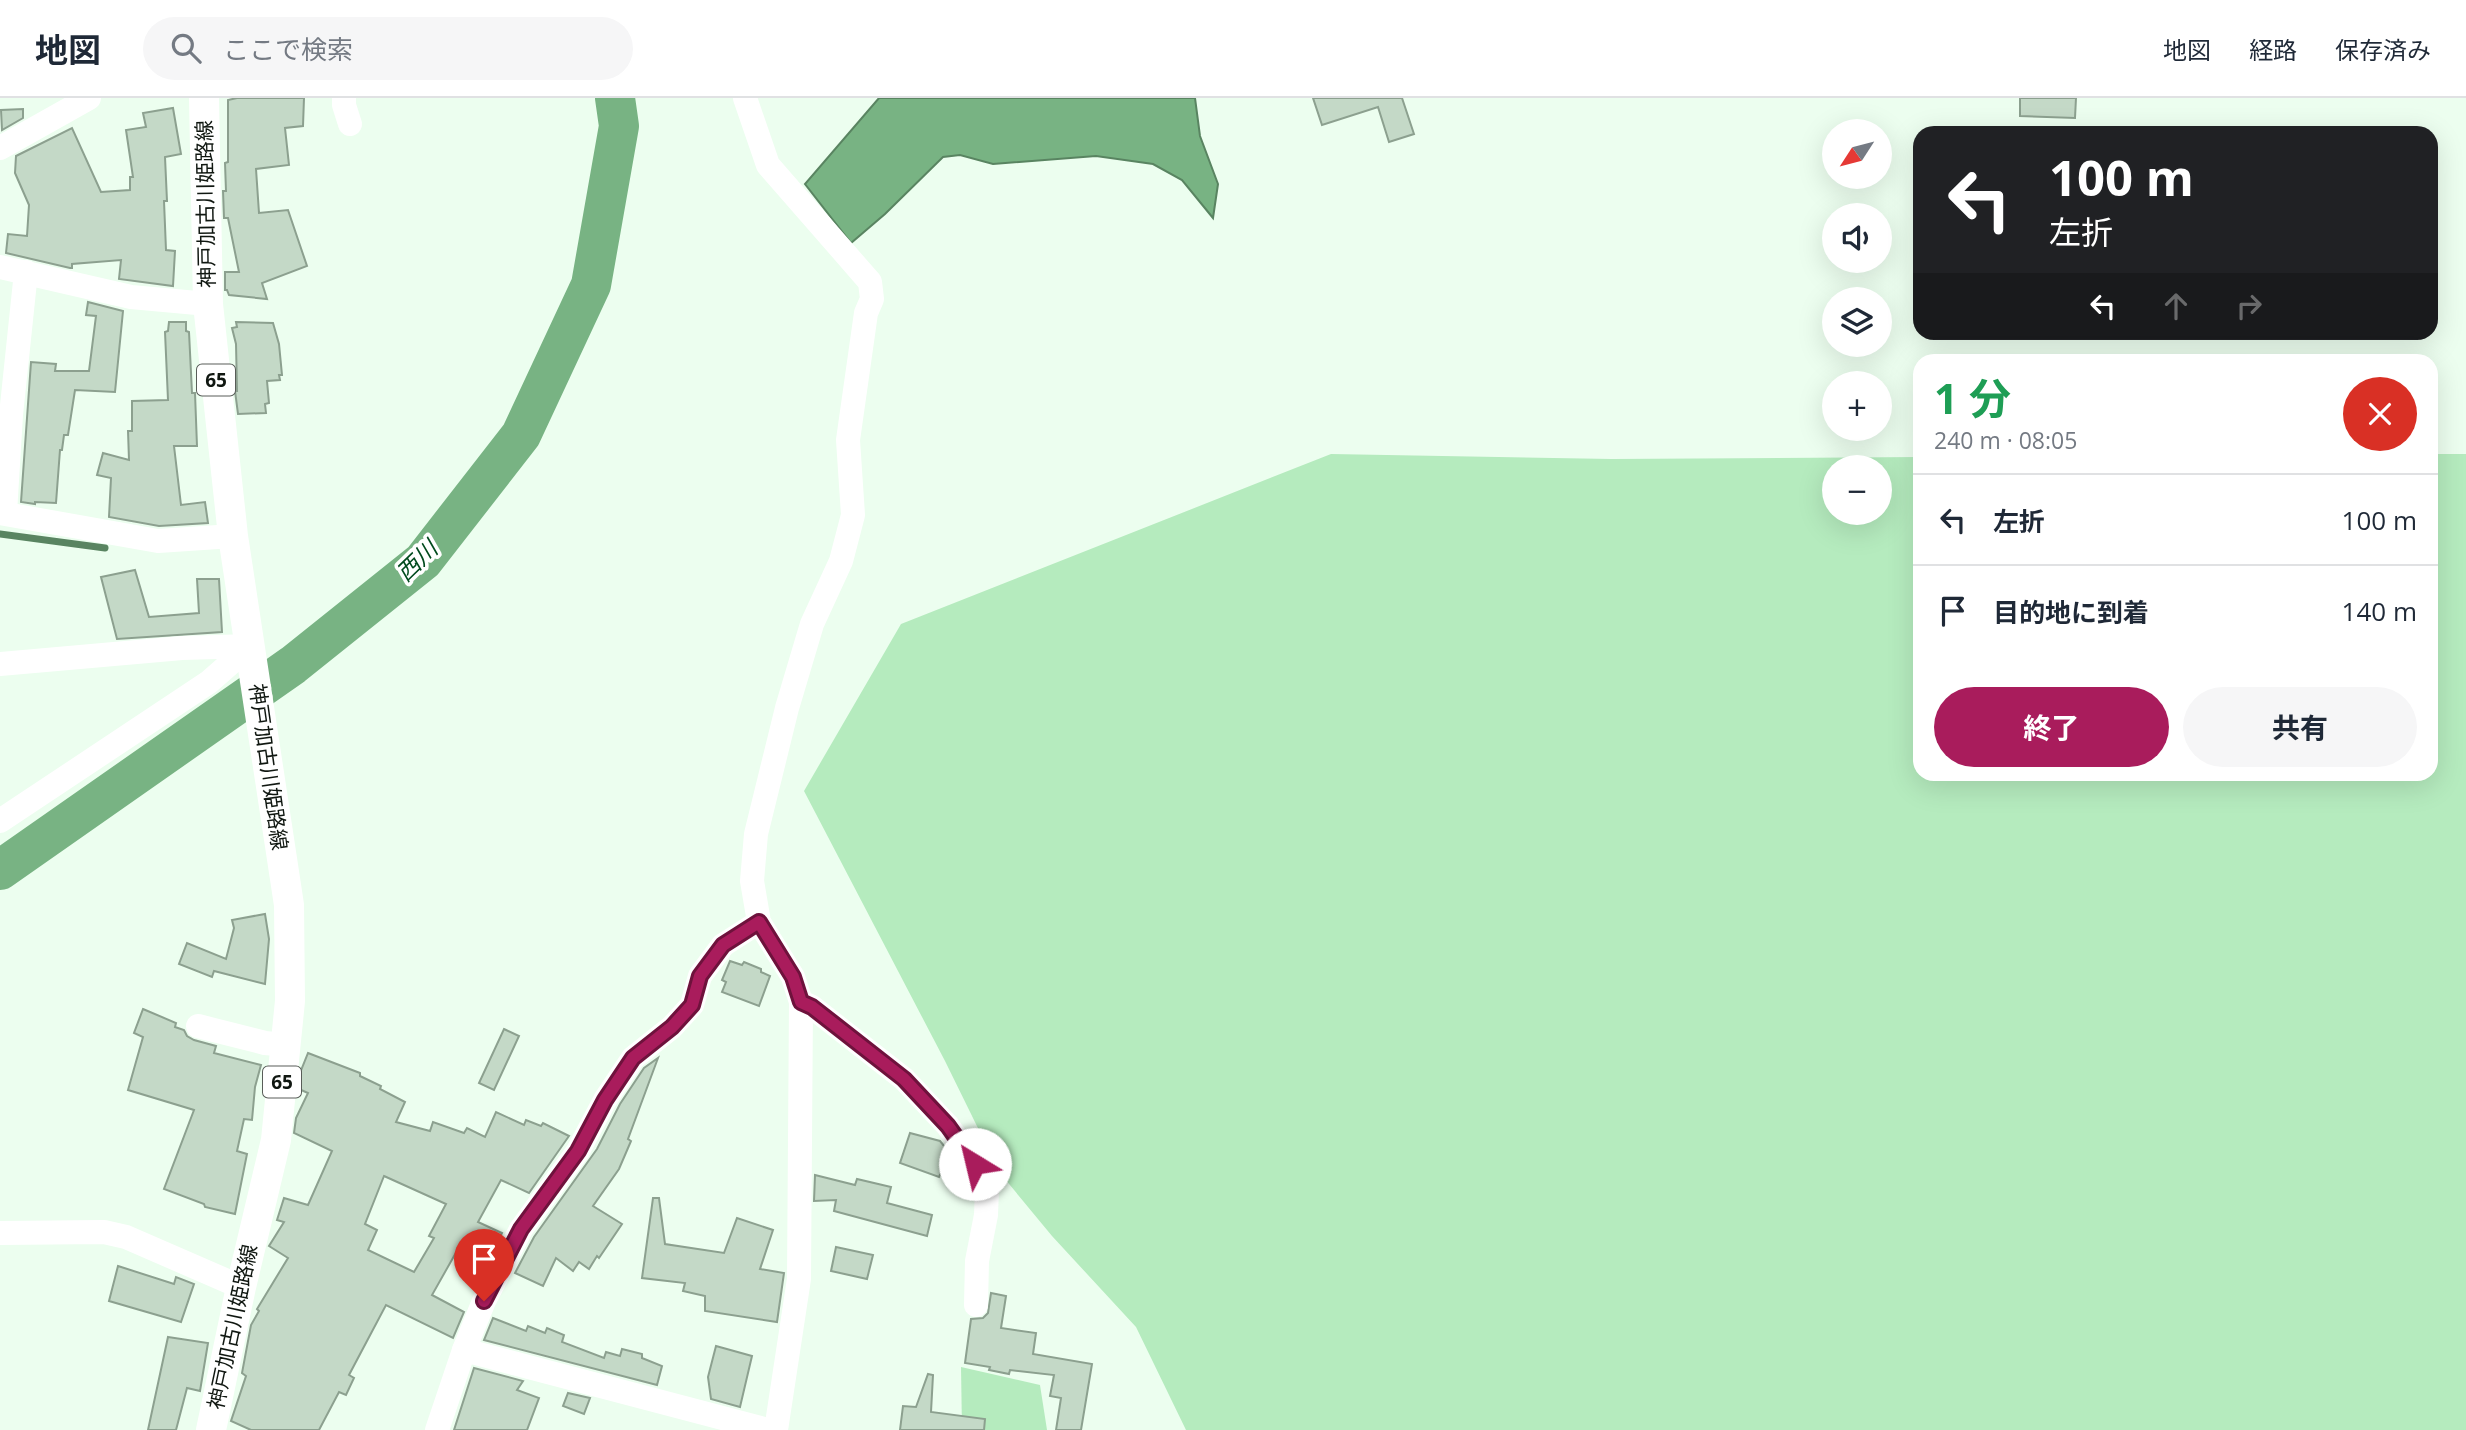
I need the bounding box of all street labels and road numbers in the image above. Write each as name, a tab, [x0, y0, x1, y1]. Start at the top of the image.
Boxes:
street label: 神戸加古川姫路線	[190, 120, 220, 288]
road number: 65	[197, 364, 235, 396]
street label: 神戸加古川姫路線	[243, 682, 295, 852]
road number: 65	[263, 1066, 301, 1098]
street label: 神戸加古川姫路線	[201, 1242, 263, 1412]

